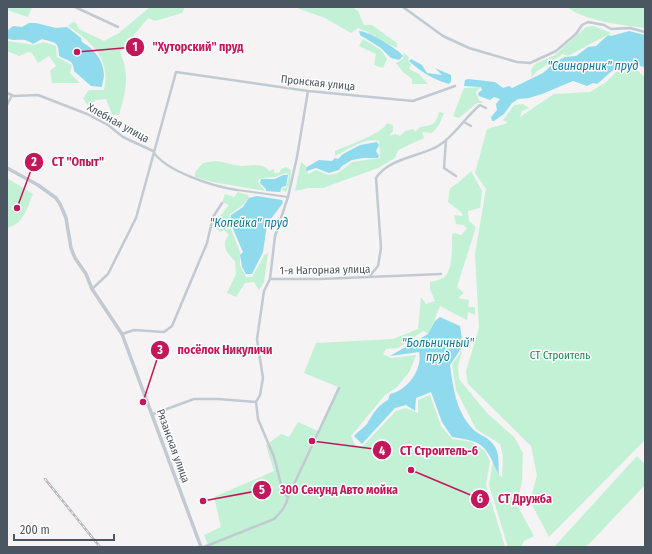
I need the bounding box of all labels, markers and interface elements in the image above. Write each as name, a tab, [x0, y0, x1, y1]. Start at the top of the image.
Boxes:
callout: "Хуторский" пруд	[125, 35, 252, 59]
text: 1	[132, 40, 138, 54]
text: "Хуторский" пруд	[153, 40, 243, 54]
water label: "Свинарник" пруд	[547, 59, 639, 73]
street label: Пронская улица	[280, 73, 356, 93]
street label: Хлебная улица	[85, 101, 151, 145]
callout: СТ "Опыт"	[24, 150, 112, 174]
text: 2	[30, 155, 37, 169]
text: СТ "Опыт"	[52, 155, 104, 169]
water label: "Копейка" пруд	[210, 216, 288, 230]
street label: 1-я Нагорная улица	[280, 263, 370, 277]
water label: "Больничный" пруд	[402, 336, 474, 364]
callout: посёлок Никуличи	[150, 338, 281, 362]
text: 3	[156, 343, 163, 357]
text: посёлок Никуличи	[178, 343, 272, 357]
park label: СТ Строитель	[530, 349, 590, 362]
street label: Рязанская улица	[154, 407, 192, 485]
callout: СТ Строитель-6	[372, 438, 486, 462]
text: 4	[379, 444, 385, 458]
text: СТ Строитель-6	[400, 444, 478, 458]
callout: 300 Секунд Авто мойка	[252, 478, 406, 502]
text: 5	[259, 483, 265, 497]
text: 300 Секунд Авто мойка	[279, 483, 398, 497]
callout: СТ Дружба	[470, 487, 560, 511]
text: 6	[477, 492, 483, 506]
text: СТ Дружба	[498, 492, 552, 506]
scale bar	[14, 516, 114, 542]
text: 200 m	[20, 523, 50, 537]

